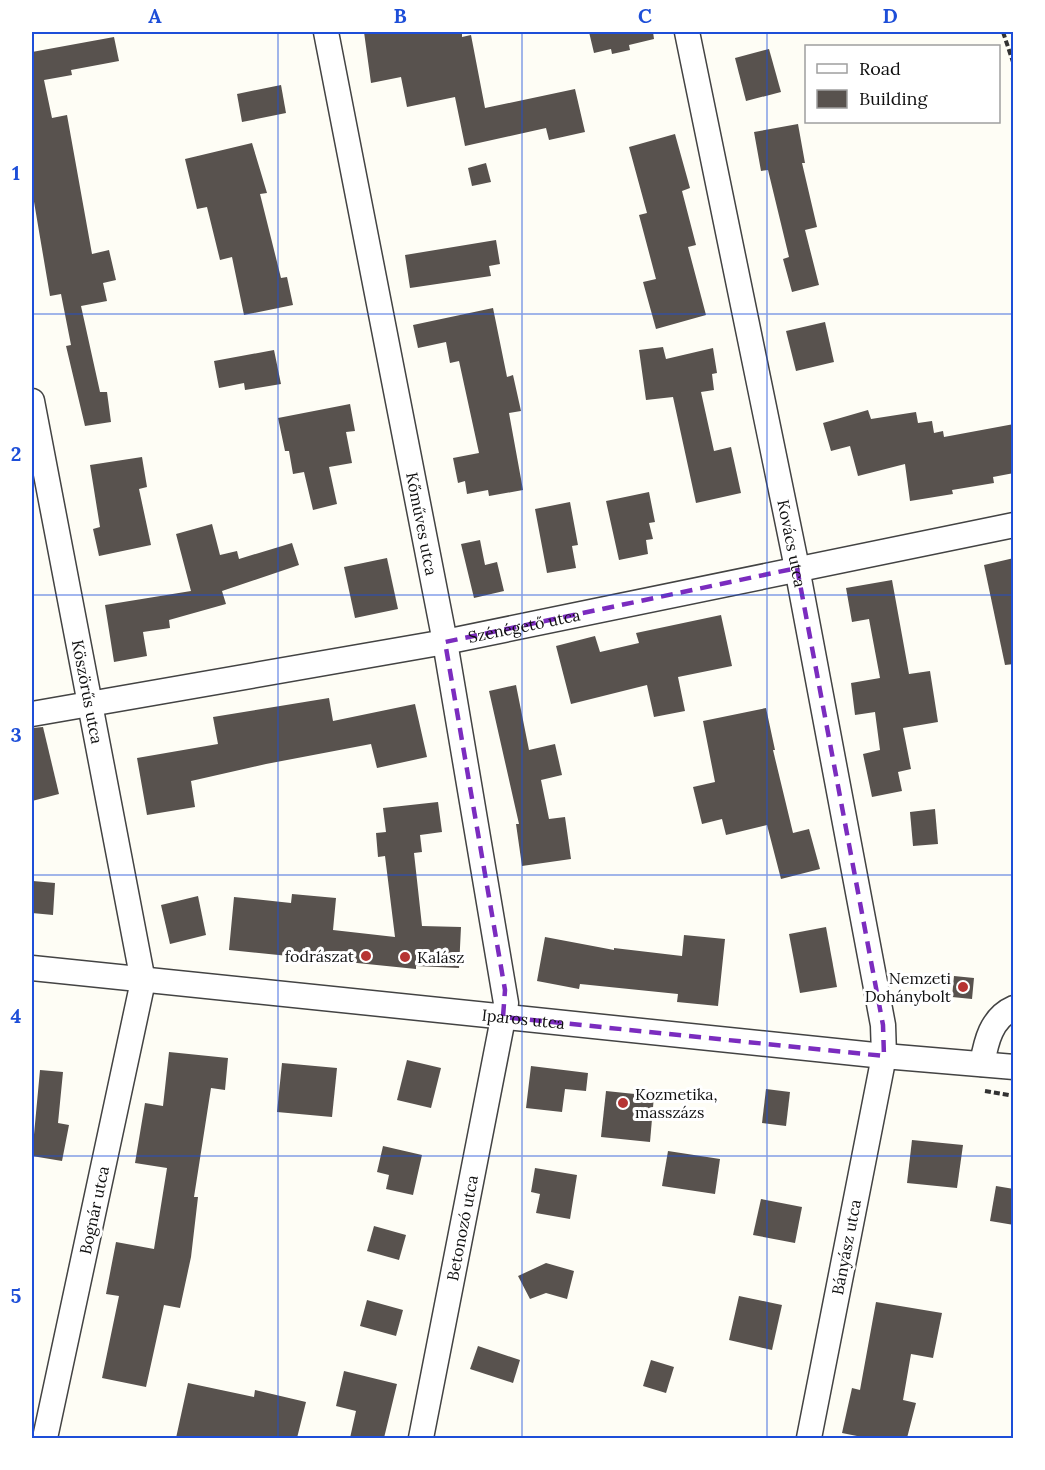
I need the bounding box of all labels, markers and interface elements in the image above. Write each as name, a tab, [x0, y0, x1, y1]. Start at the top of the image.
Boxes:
text: A	[148, 3, 162, 28]
text: B	[393, 3, 407, 28]
text: C	[638, 3, 652, 28]
text: D	[882, 3, 898, 28]
legend	[805, 45, 1000, 123]
text: Road	[859, 57, 901, 80]
text: Building	[859, 87, 929, 110]
text: 1	[12, 160, 20, 185]
text: 2	[11, 441, 21, 466]
street label: Kőműves utca	[402, 470, 442, 577]
street label: Kovács utca	[773, 498, 810, 589]
street label: Szénégető utca	[466, 604, 582, 647]
street label: Köszörűs utca	[68, 638, 107, 745]
text: 3	[10, 722, 22, 747]
place label: fodrászat	[285, 946, 355, 966]
place label: Kalász	[417, 947, 464, 967]
marker: fodrászat	[359, 949, 373, 963]
marker: Kalász	[398, 950, 412, 964]
place label: Nemzeti Dohánybolt	[865, 968, 952, 1006]
marker: Nemzeti Dohánybolt	[956, 980, 970, 994]
text: 4	[11, 1003, 22, 1028]
street label: Iparos utca	[481, 1005, 566, 1033]
place label: Kozmetika, masszázs	[635, 1084, 718, 1122]
marker: Kozmetika, masszázs	[616, 1096, 630, 1110]
street label: Bognár utca	[75, 1164, 113, 1256]
street label: Betonozó utca	[442, 1173, 482, 1283]
street label: Bányász utca	[827, 1198, 865, 1296]
text: 5	[11, 1283, 22, 1308]

